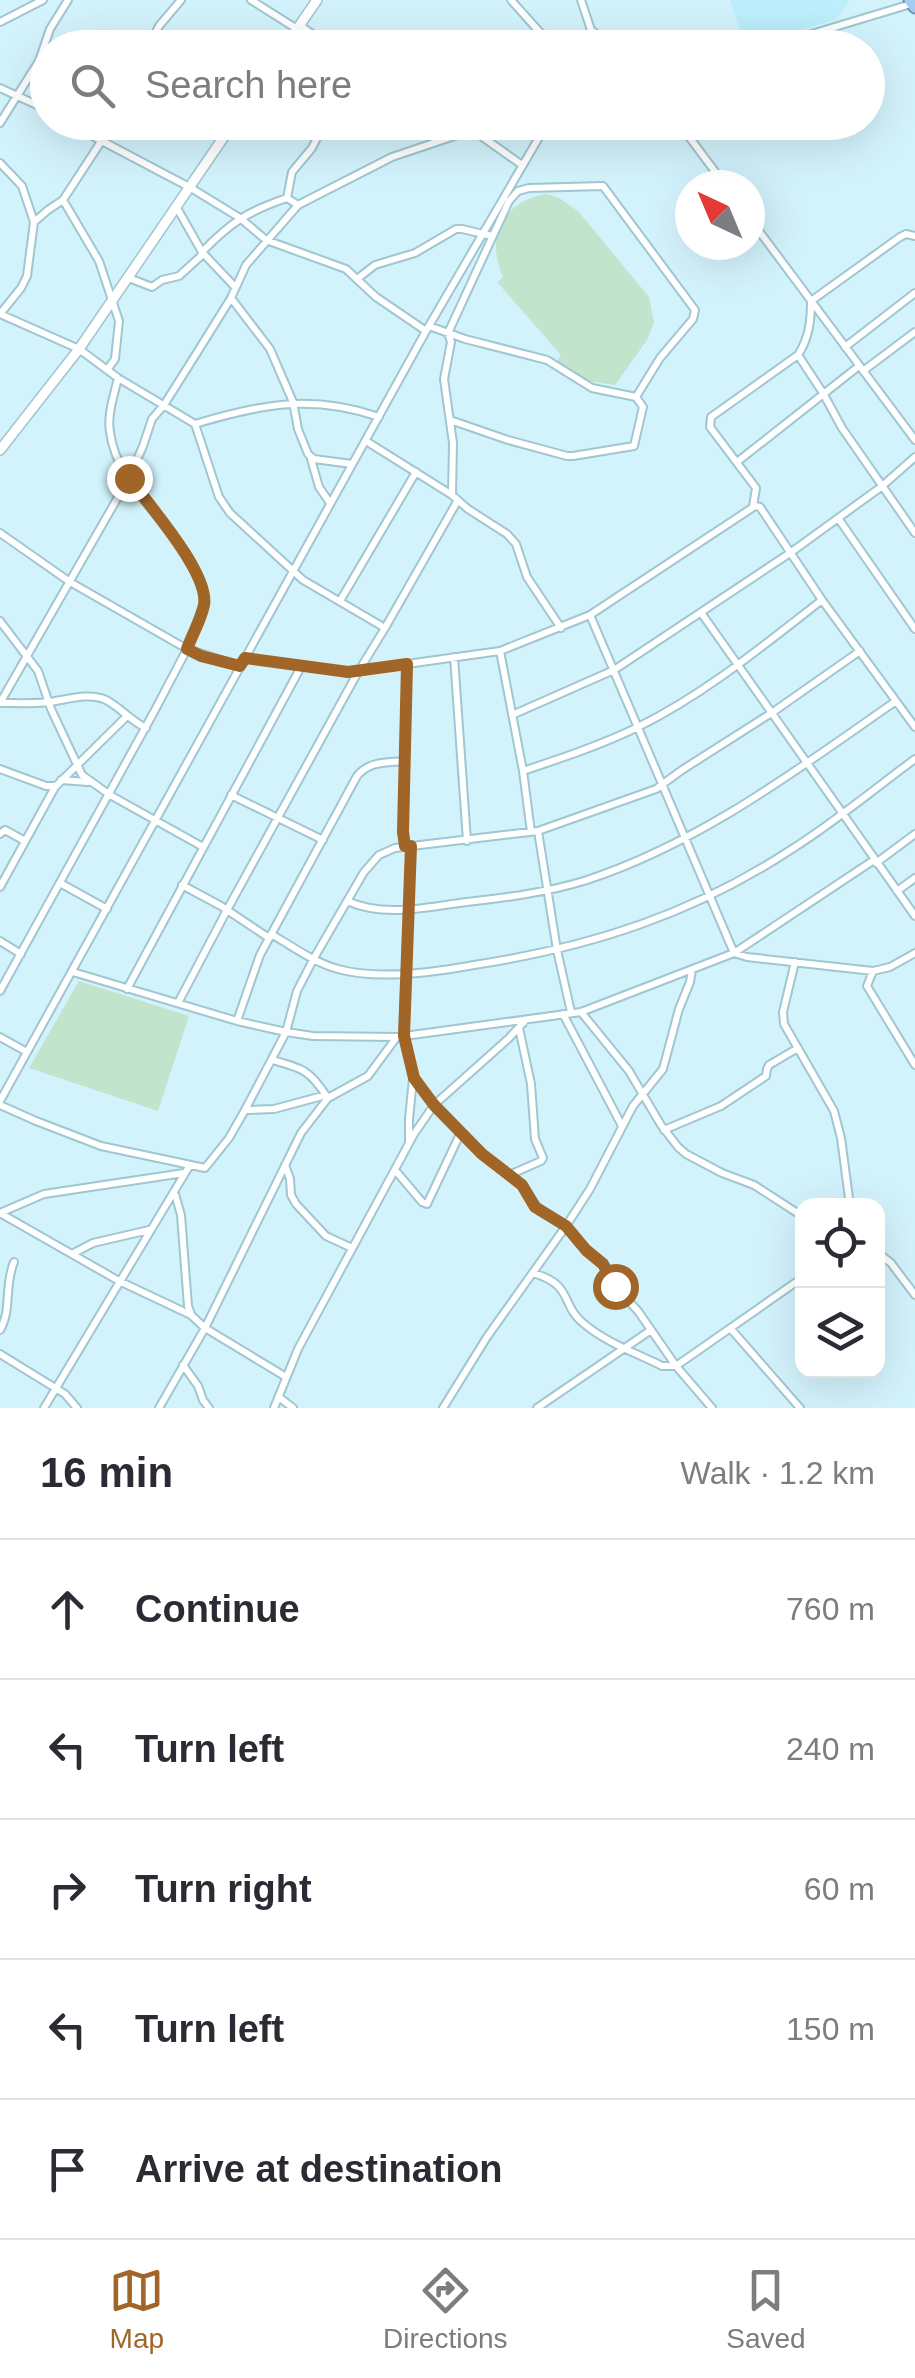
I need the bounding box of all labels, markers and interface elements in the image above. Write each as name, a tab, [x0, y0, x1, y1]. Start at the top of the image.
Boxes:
search box	[30, 30, 885, 140]
icon: search	[65, 58, 120, 113]
text: Search here	[145, 64, 352, 106]
north arrow	[675, 170, 765, 260]
route end	[107, 456, 153, 502]
map controls	[795, 1198, 885, 1378]
button: locate	[795, 1198, 885, 1288]
route start	[593, 1264, 639, 1310]
button: layers	[795, 1288, 885, 1378]
text: 16 min	[40, 1449, 173, 1496]
text: Walk · 1.2 km	[681, 1455, 875, 1491]
icon: ahead	[40, 1582, 95, 1637]
text: Continue	[135, 1588, 300, 1630]
text: 760 m	[786, 1591, 875, 1627]
icon: left	[40, 1722, 95, 1777]
text: Turn left	[135, 1728, 284, 1770]
text: 240 m	[786, 1731, 875, 1767]
icon: right	[40, 1862, 95, 1917]
text: Turn right	[135, 1868, 312, 1910]
text: 60 m	[804, 1871, 875, 1907]
icon: left	[40, 2002, 95, 2057]
text: Turn left	[135, 2008, 284, 2050]
text: 150 m	[786, 2011, 875, 2047]
icon: arrive	[40, 2142, 95, 2197]
text: Arrive at destination	[135, 2148, 502, 2190]
tab: Map	[109, 2263, 164, 2355]
tab: Directions	[383, 2263, 508, 2355]
tab: Saved	[726, 2263, 806, 2355]

